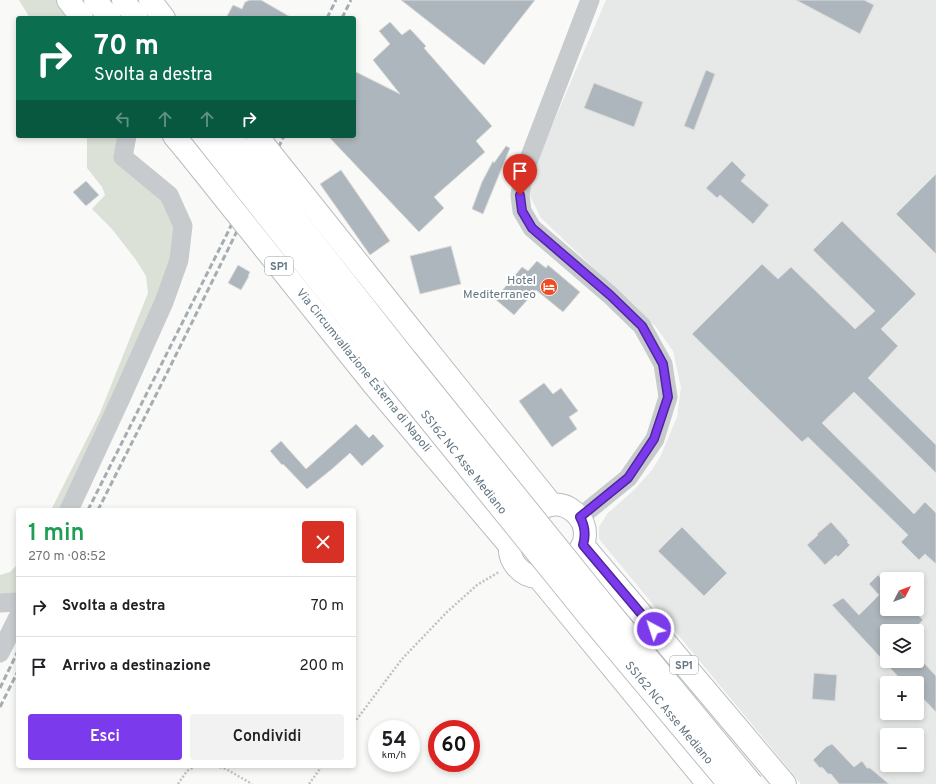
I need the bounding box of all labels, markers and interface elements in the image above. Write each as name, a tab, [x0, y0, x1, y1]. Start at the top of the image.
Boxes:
text: 70 m	[94, 29, 159, 65]
icon: right	[28, 32, 80, 84]
text: Svolta a destra	[94, 64, 212, 87]
icon: left	[112, 108, 134, 130]
icon: ahead	[154, 108, 176, 130]
icon: ahead	[196, 108, 218, 130]
icon: right	[238, 108, 260, 130]
pin	[503, 154, 537, 195]
icon: arrive	[509, 160, 531, 182]
road number: SP1	[265, 257, 293, 275]
place label: Hotel Mediterraneo	[463, 273, 536, 303]
hotel icon: Hotel Mediterraneo	[539, 277, 559, 297]
street label: Via Circumvallazione Esterna di Napoli	[292, 286, 434, 456]
street label: SS162 NC Asse Mediano	[416, 407, 510, 518]
text: 1 min	[28, 519, 85, 549]
button: close	[302, 521, 344, 563]
text: 270 m · 08:52	[28, 549, 106, 565]
north arrow	[880, 572, 924, 616]
map controls	[880, 572, 924, 772]
icon: right	[28, 596, 50, 618]
text: Svolta a destra	[62, 597, 165, 616]
text: 70 m	[311, 597, 344, 616]
position arrow	[633, 608, 675, 650]
button: layers	[880, 624, 924, 668]
icon: arrive	[28, 656, 50, 678]
road number: SP1	[670, 656, 698, 674]
text: Arrivo a destinazione	[62, 657, 211, 676]
text: 200 m	[299, 657, 344, 676]
street label: SS162 NC Asse Mediano	[621, 658, 716, 768]
button: +	[880, 676, 924, 720]
button: Esci	[28, 714, 182, 760]
button: Condividi	[190, 714, 344, 760]
speed limit sign: 60	[428, 720, 480, 772]
text: 54	[381, 728, 407, 754]
button: −	[880, 728, 924, 772]
text: km/h	[382, 749, 406, 762]

